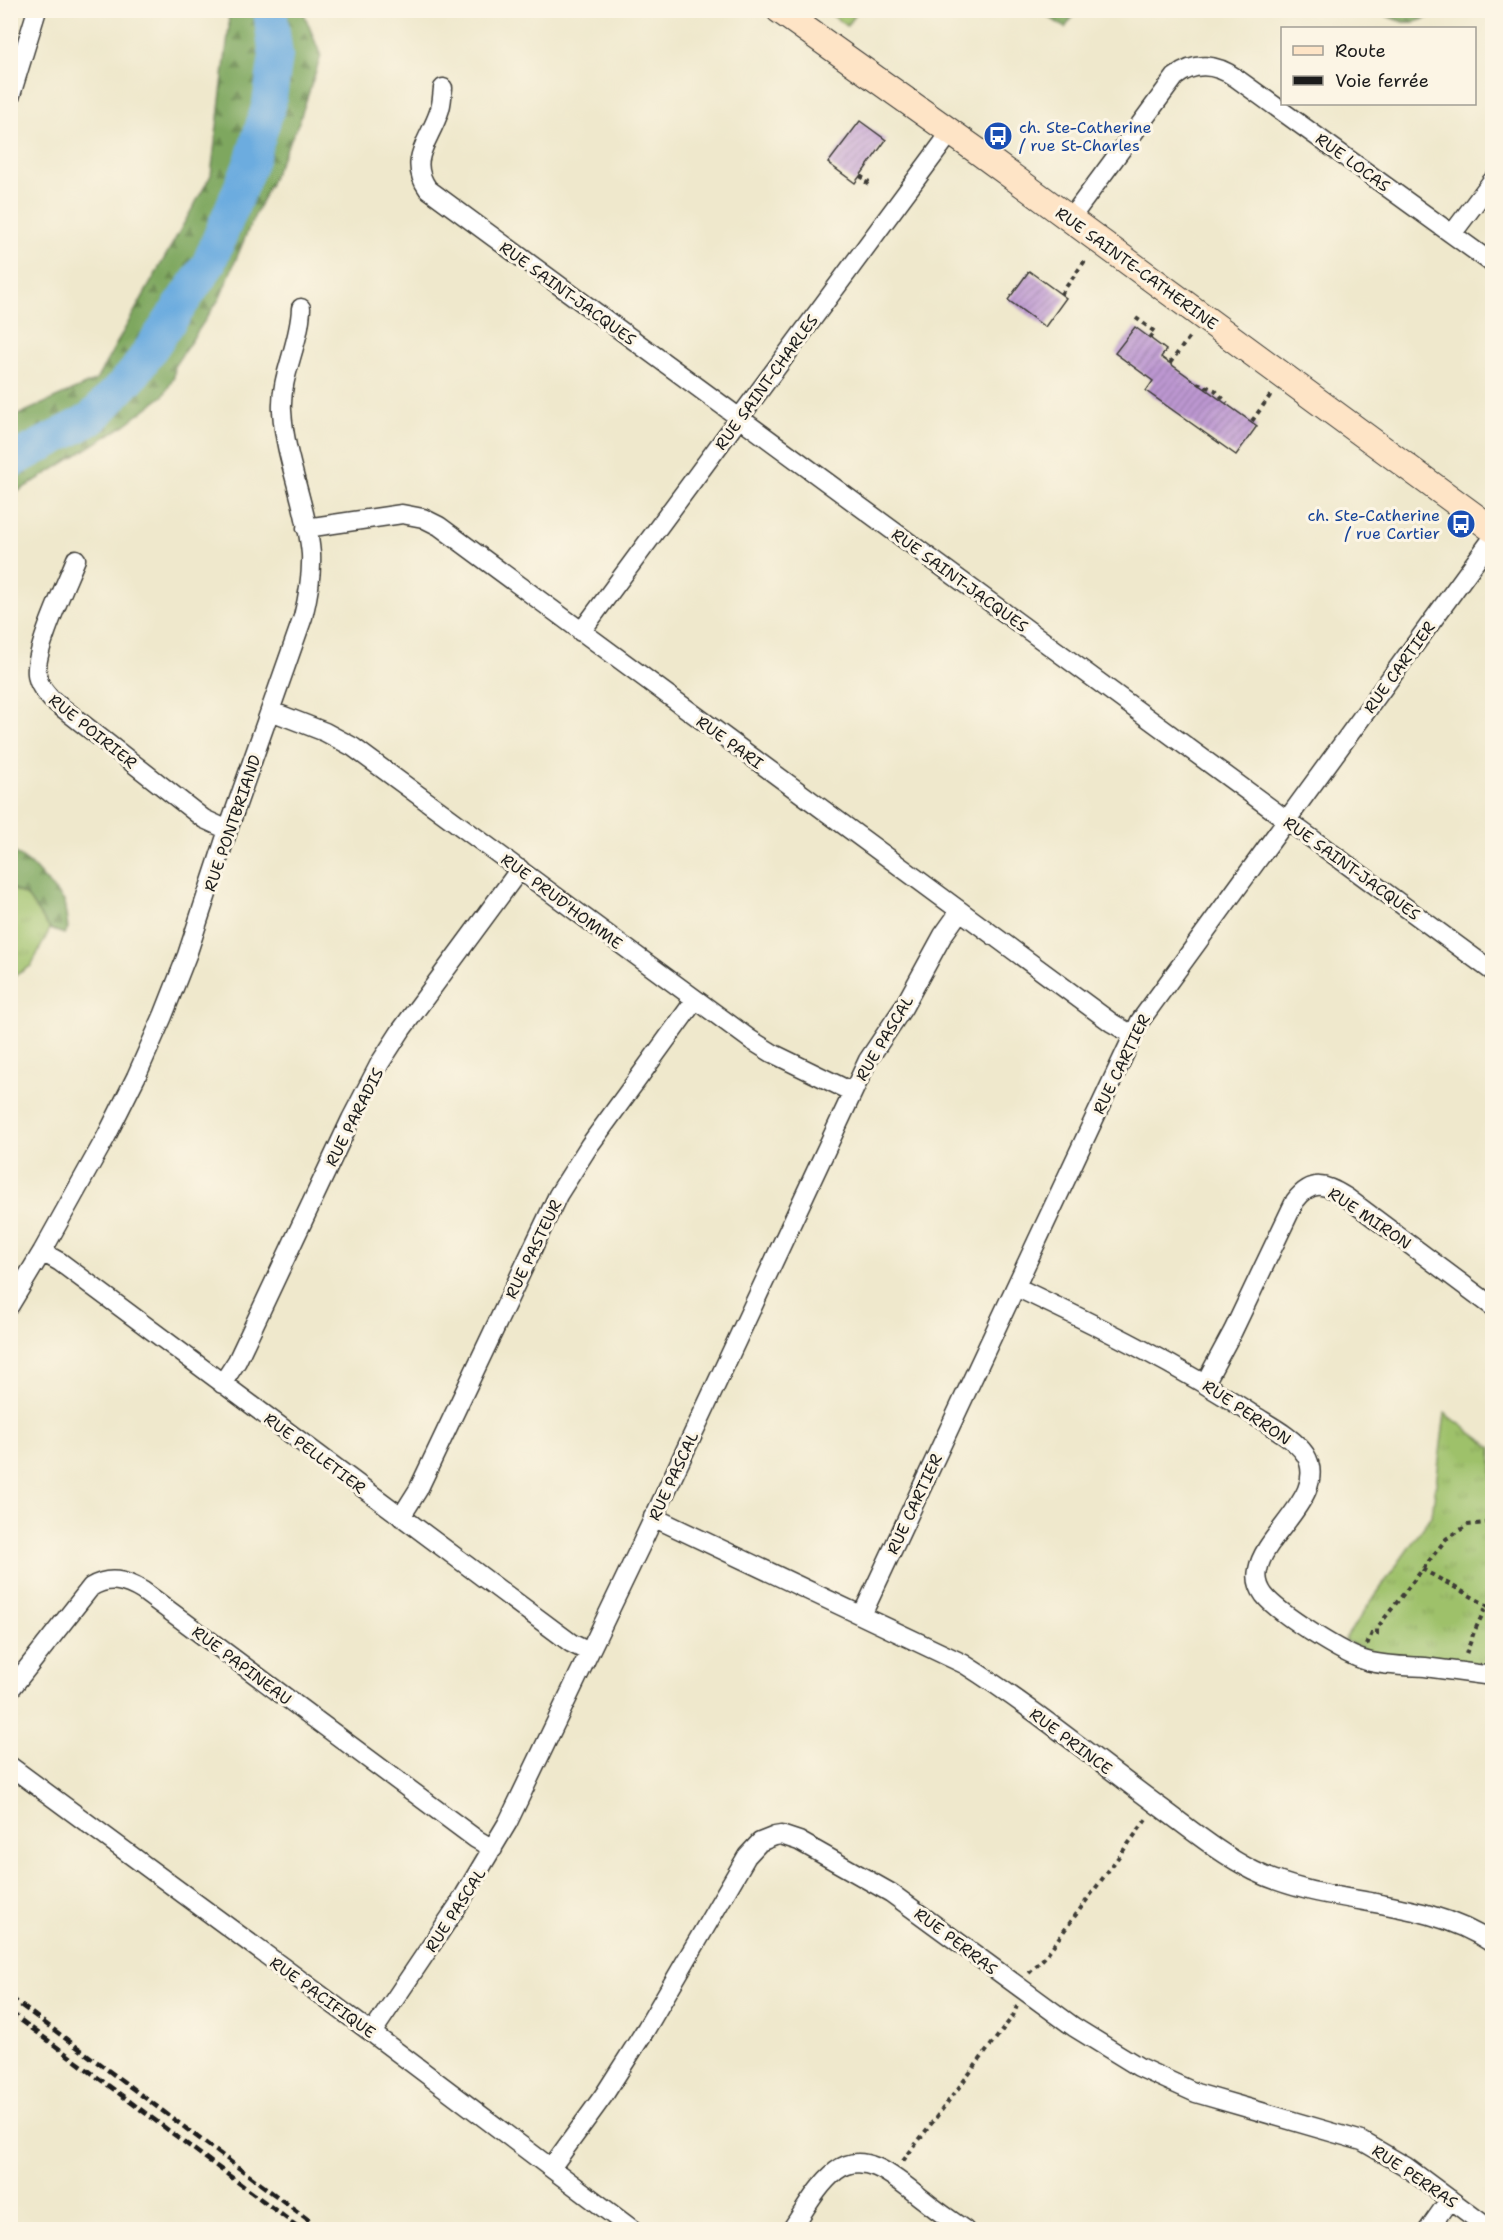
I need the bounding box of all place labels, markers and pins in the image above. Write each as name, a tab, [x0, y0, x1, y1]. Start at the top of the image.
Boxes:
place label: ch. Ste-Catherine / rue St-Charles	[1019, 117, 1152, 156]
bus stop icon: ch. Ste-Catherine / rue St-Charles	[982, 120, 1014, 152]
place label: ch. Ste-Catherine / rue Cartier	[1307, 505, 1440, 544]
bus stop icon: ch. Ste-Catherine / rue Cartier	[1445, 508, 1477, 540]

